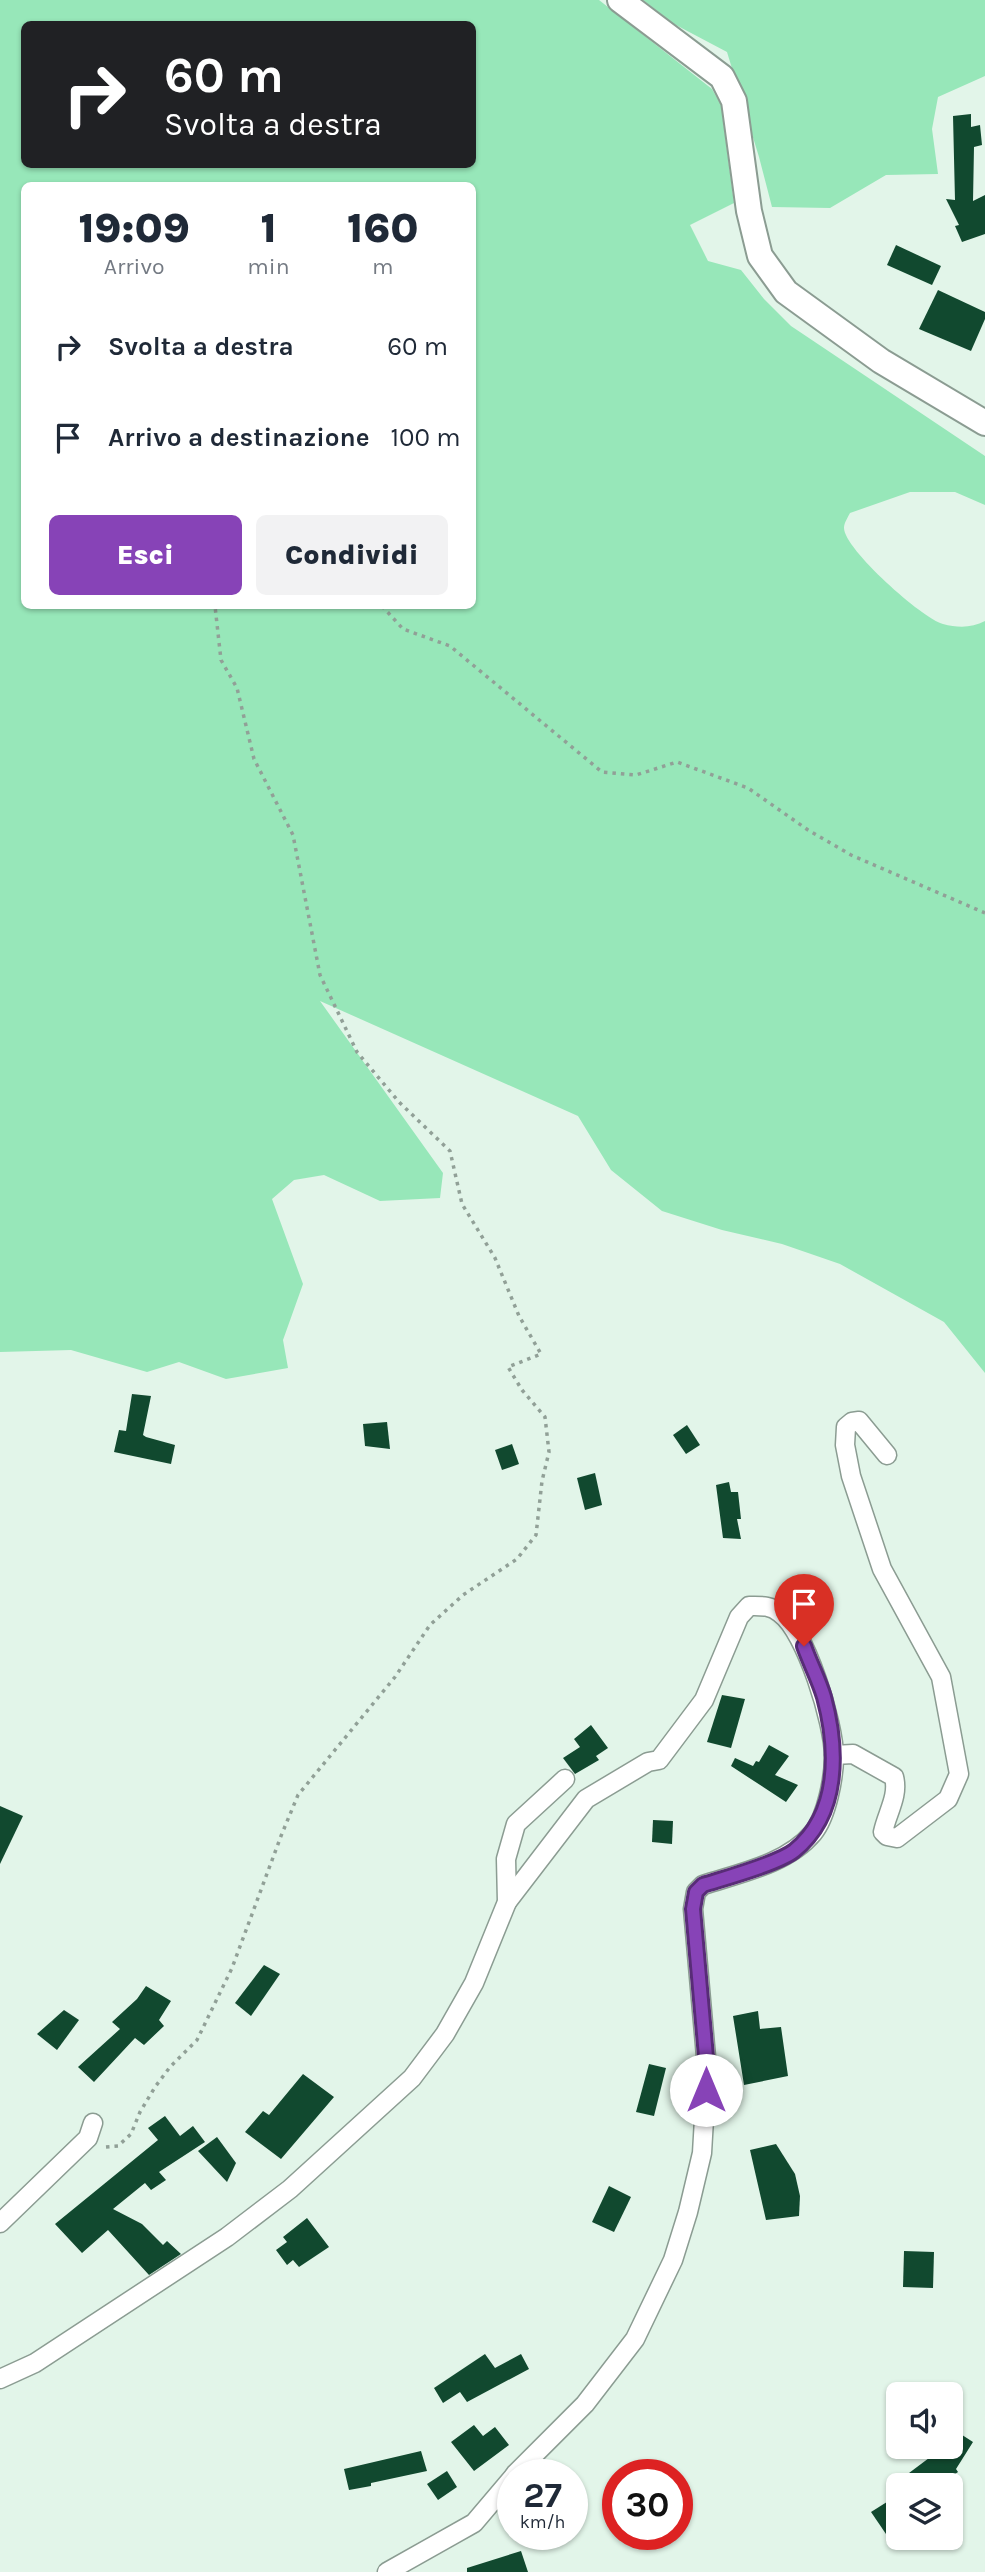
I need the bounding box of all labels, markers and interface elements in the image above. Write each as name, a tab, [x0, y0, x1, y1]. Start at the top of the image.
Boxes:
text: 60 m	[164, 47, 284, 104]
icon: right	[49, 49, 140, 140]
text: Svolta a destra	[164, 106, 382, 143]
text: 19:09	[78, 203, 190, 253]
text: 1	[260, 203, 277, 253]
text: 160	[347, 203, 418, 253]
text: Arrivo	[104, 253, 165, 280]
text: min	[247, 253, 290, 280]
text: m	[372, 253, 394, 280]
icon: right	[49, 328, 87, 366]
text: Svolta a destra	[108, 331, 294, 362]
text: 60 m	[387, 331, 448, 362]
icon: arrive	[49, 419, 87, 457]
text: Arrivo a destinazione	[108, 422, 370, 453]
text: 100 m	[391, 422, 460, 453]
button: Esci	[49, 515, 242, 595]
button: Condividi	[256, 515, 448, 595]
pin	[774, 1574, 834, 1646]
icon: arrive	[785, 1585, 823, 1623]
position arrow	[669, 2053, 743, 2127]
map controls	[886, 2382, 963, 2550]
button: sound	[886, 2382, 963, 2459]
speed limit sign: 30	[602, 2459, 693, 2550]
button: layers	[886, 2473, 963, 2550]
text: 27	[523, 2475, 562, 2516]
text: km/h	[520, 2511, 565, 2533]

